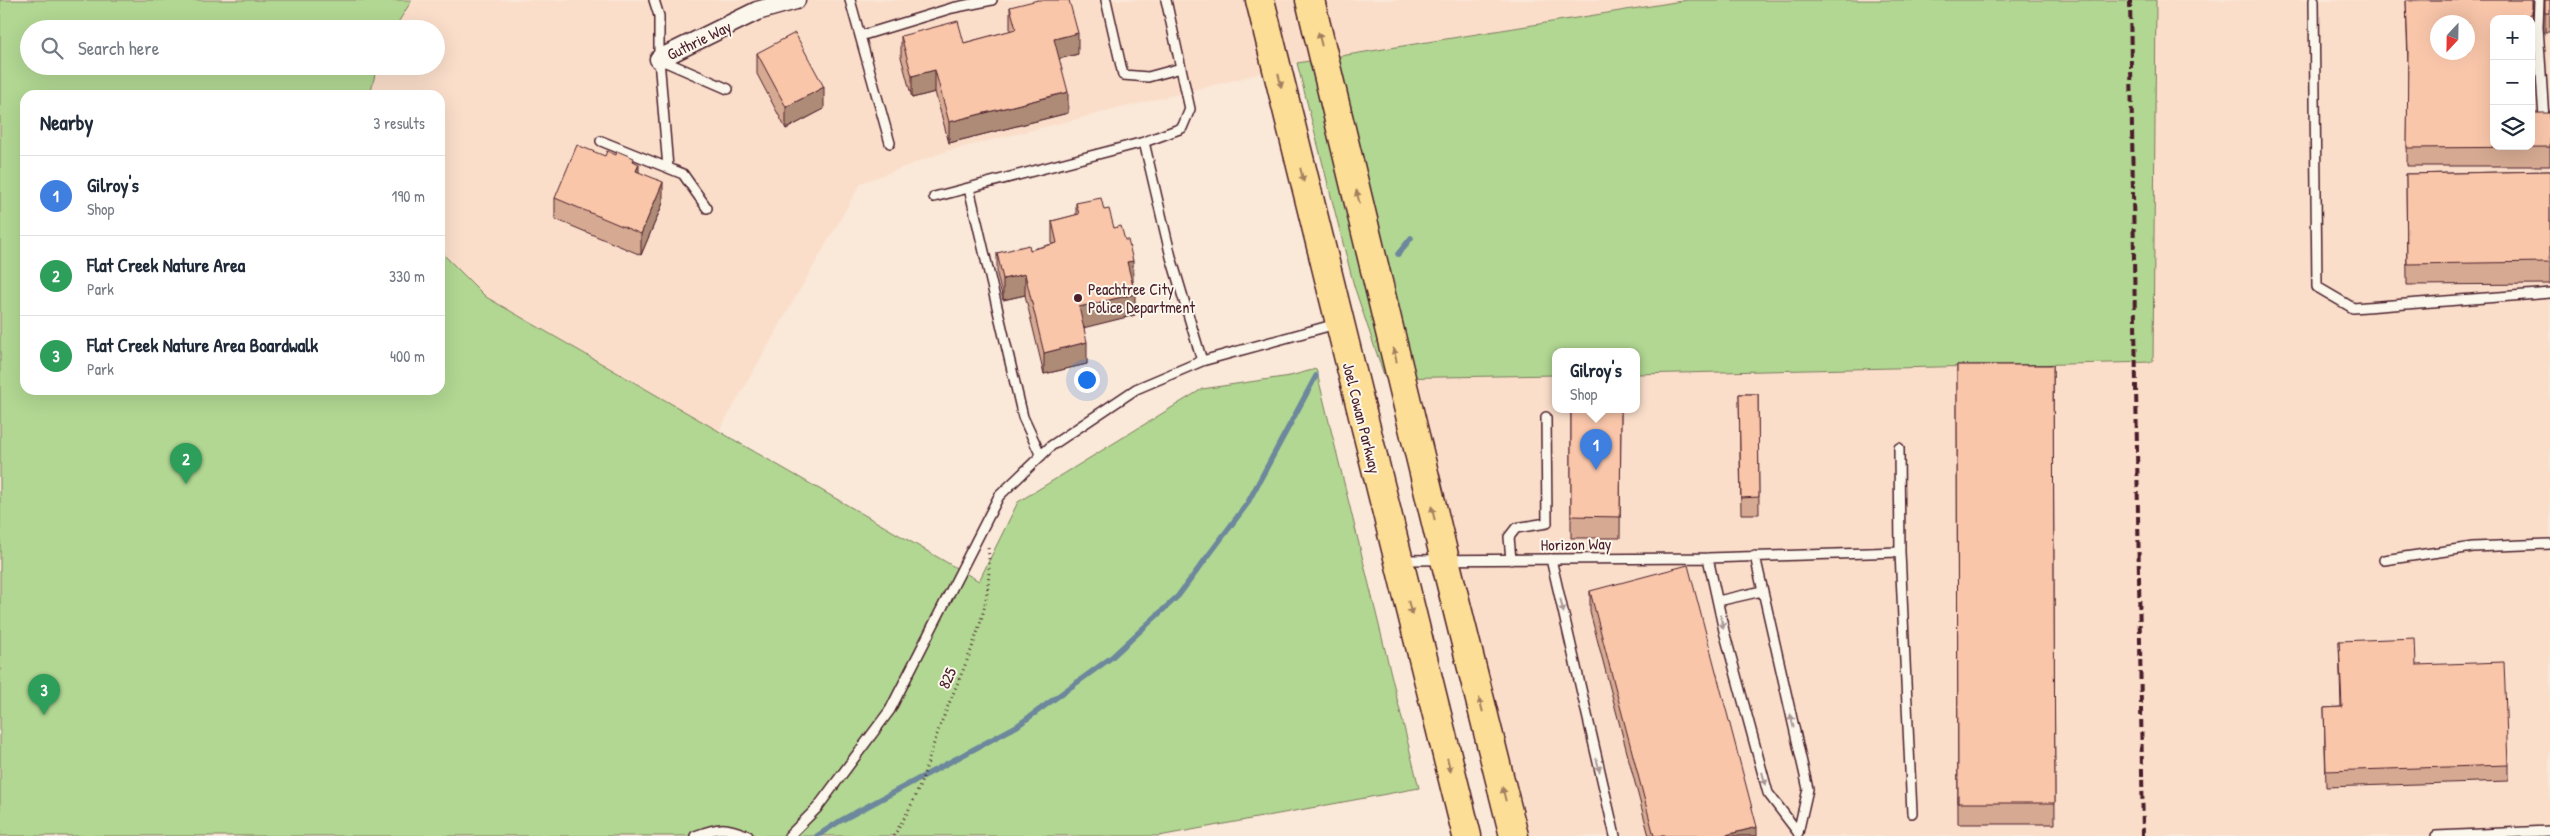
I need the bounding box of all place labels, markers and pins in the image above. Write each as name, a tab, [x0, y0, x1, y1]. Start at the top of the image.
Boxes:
place label: Peachtree City Police Department	[1088, 278, 1195, 318]
marker: Peachtree City Police Department	[1072, 292, 1084, 304]
pin: 1	[1580, 429, 1612, 470]
pin: 2	[170, 443, 202, 484]
pin: 3	[28, 674, 60, 715]

